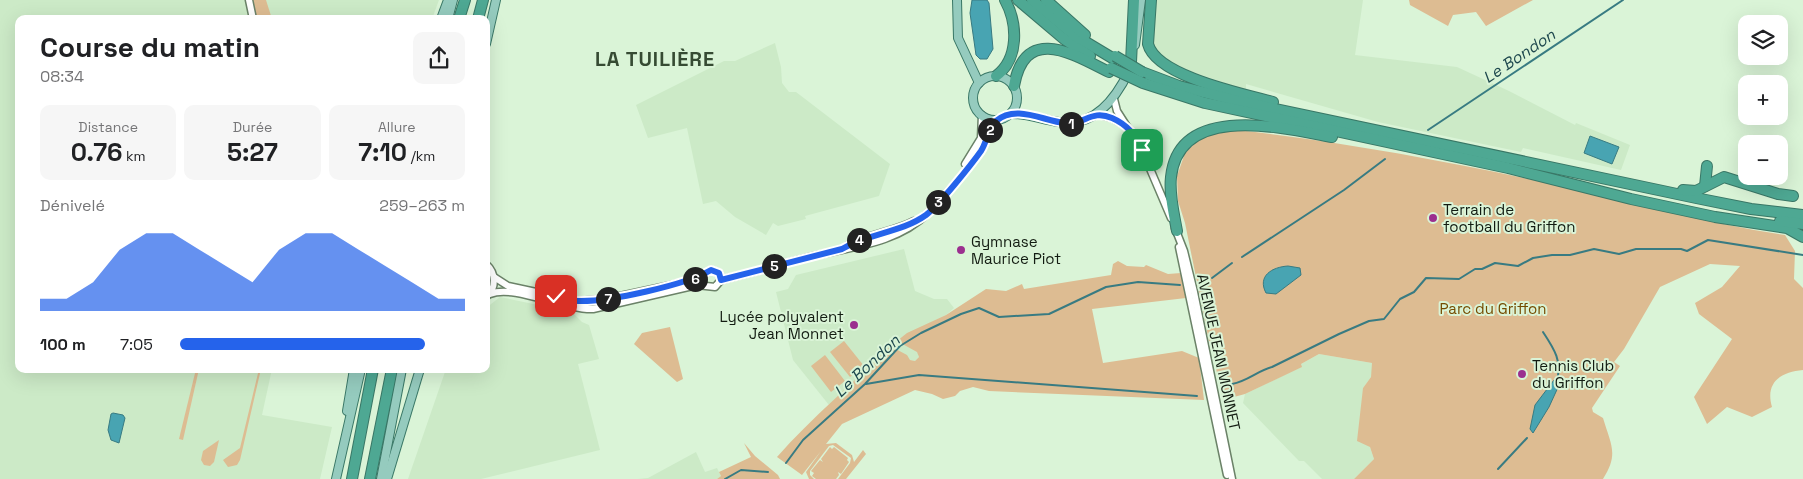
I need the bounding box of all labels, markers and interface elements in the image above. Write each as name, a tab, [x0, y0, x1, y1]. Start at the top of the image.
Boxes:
map controls	[1738, 15, 1788, 185]
button: layers	[1738, 15, 1788, 65]
water label: Le Bondon	[1479, 24, 1560, 88]
text: Course du matin	[40, 29, 260, 65]
button: share	[413, 32, 465, 84]
district label: LA TUILIÈRE	[595, 46, 715, 72]
text: 08:34	[40, 66, 84, 87]
button: +	[1738, 75, 1788, 125]
pin: 1	[1058, 112, 1084, 136]
text: 1	[1068, 115, 1075, 133]
text: Distance	[78, 118, 138, 136]
text: Durée	[233, 118, 272, 136]
text: Allure	[378, 118, 416, 136]
pin: 2	[978, 118, 1002, 142]
text: 2	[986, 121, 995, 139]
pin	[1121, 129, 1163, 171]
button: −	[1738, 135, 1788, 185]
text: 0.76	[71, 136, 122, 168]
text: 5:27	[227, 136, 278, 168]
text: 7:10	[358, 136, 407, 168]
icon: arrive	[1128, 136, 1156, 164]
text: km	[122, 147, 146, 165]
text: /km	[407, 147, 435, 165]
pin: 3	[926, 190, 950, 214]
text: 3	[934, 193, 943, 211]
text: Dénivelé	[40, 195, 105, 216]
text: 259–263 m	[379, 195, 465, 216]
place label: Terrain de football du Griffon	[1443, 200, 1575, 236]
marker: Terrain de football du Griffon	[1427, 212, 1439, 224]
pin: 4	[846, 228, 872, 252]
text: 4	[855, 231, 864, 249]
place label: Gymnase Maurice Piot	[971, 232, 1061, 268]
marker: Gymnase Maurice Piot	[955, 244, 967, 256]
pin: 5	[762, 254, 786, 278]
text: 5	[770, 257, 779, 275]
pin: 6	[682, 266, 708, 292]
text: 6	[691, 270, 700, 288]
street label: AVENUE JEAN MONNET	[1193, 272, 1245, 432]
pin	[535, 275, 577, 317]
icon: check	[542, 282, 570, 310]
pin: 7	[596, 286, 620, 312]
text: 7	[605, 290, 612, 308]
park label: Parc du Griffon	[1439, 299, 1547, 318]
place label: Lycée polyvalent Jean Monnet	[719, 307, 844, 343]
marker: Lycée polyvalent Jean Monnet	[848, 319, 860, 331]
water label: Le Bondon	[830, 329, 905, 402]
text: 100 m	[40, 334, 86, 355]
text: 7:05	[120, 334, 153, 355]
place label: Tennis Club du Griffon	[1532, 356, 1614, 392]
marker: Tennis Club du Griffon	[1516, 368, 1528, 380]

